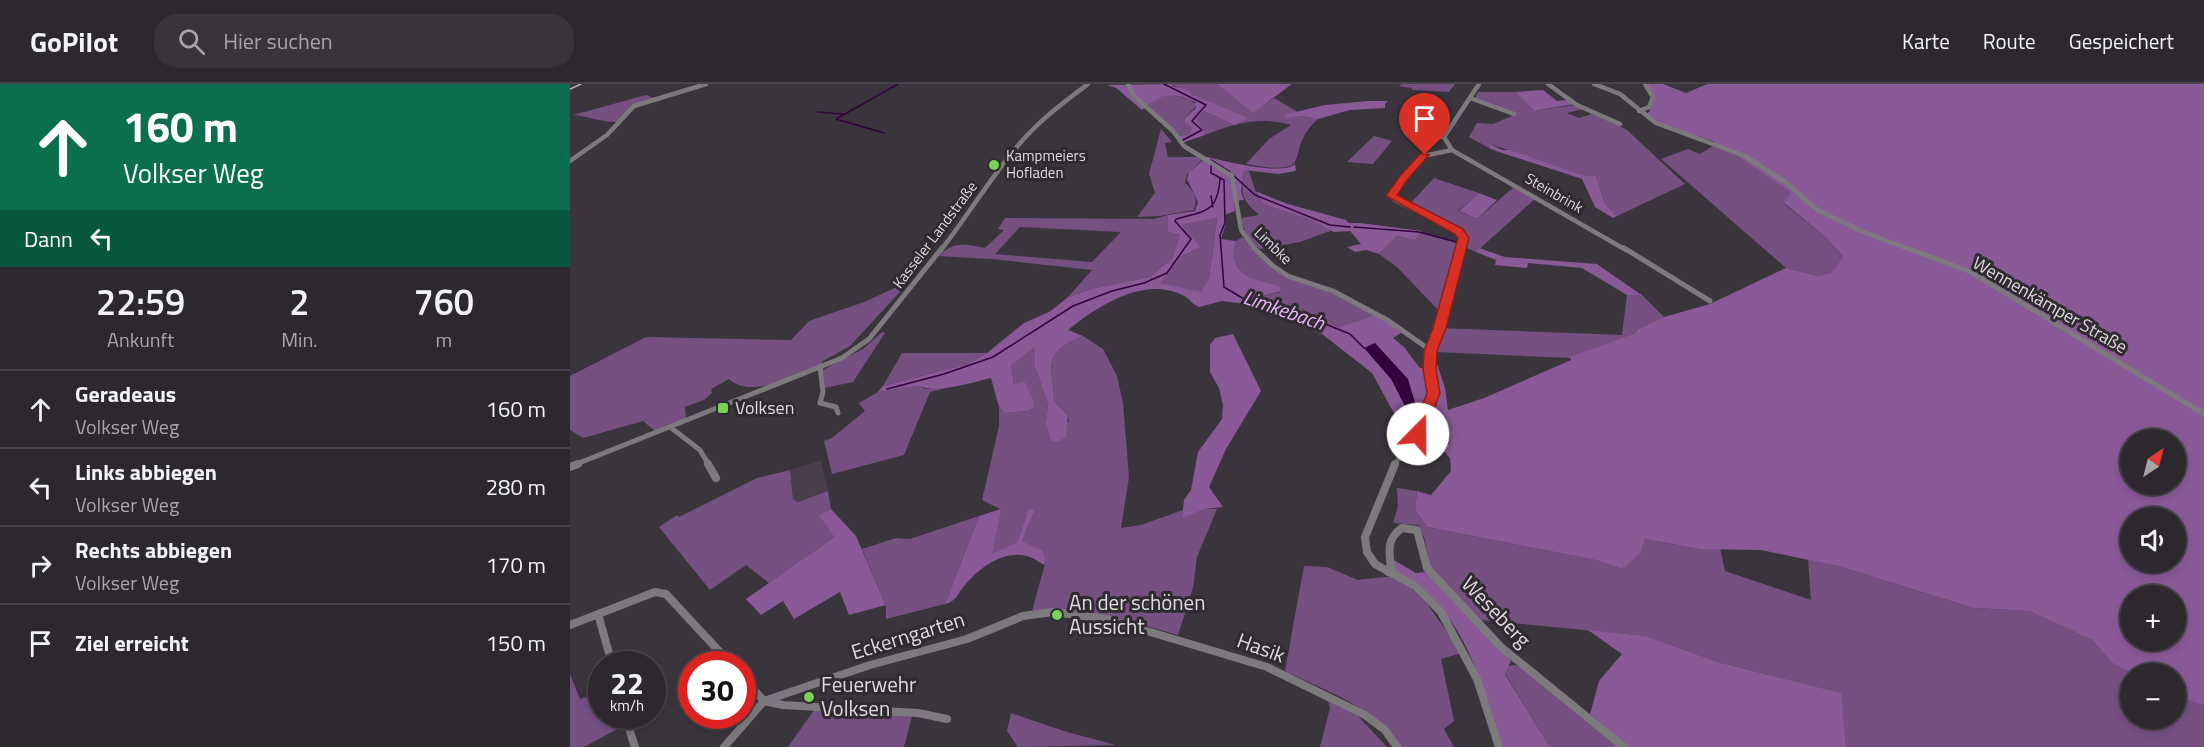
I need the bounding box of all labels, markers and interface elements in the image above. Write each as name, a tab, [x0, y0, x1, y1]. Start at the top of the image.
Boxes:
search box	[154, 14, 574, 68]
text: GoPilot	[30, 20, 118, 63]
text: Hier suchen	[223, 24, 333, 58]
icon: search	[175, 25, 208, 58]
text: Karte	[1902, 25, 1950, 57]
text: Route	[1983, 25, 2036, 57]
text: Gespeichert	[2069, 25, 2174, 57]
pin	[1399, 93, 1450, 155]
text: 160 m	[123, 94, 238, 158]
icon: arrive	[1408, 102, 1441, 135]
icon: ahead	[24, 108, 102, 186]
place label: Kampmeiers Hofladen	[1006, 144, 1086, 184]
text: Volkser Weg	[123, 152, 264, 193]
marker: Kampmeiers Hofladen	[987, 158, 1001, 172]
street label: Steinbrink	[1521, 167, 1588, 218]
street label: Kasseler Landstraße	[887, 176, 983, 293]
text: Dann	[24, 222, 73, 256]
icon: left	[85, 222, 118, 255]
street label: Limbke	[1249, 222, 1298, 270]
street label: Wennenkämper Straße	[1968, 249, 2133, 360]
text: 22:59	[96, 274, 185, 329]
text: 2	[289, 274, 309, 329]
text: 760	[414, 274, 474, 329]
water label: Limkebach	[1239, 281, 1330, 338]
text: Ankunft	[107, 324, 174, 355]
text: Min.	[281, 324, 318, 355]
text: m	[435, 324, 452, 355]
text: Geradeaus	[75, 377, 176, 411]
text: 160 m	[486, 392, 546, 426]
icon: ahead	[24, 393, 57, 426]
place label: Volksen	[735, 394, 794, 421]
marker: Volksen	[716, 401, 730, 415]
position arrow	[1386, 402, 1450, 466]
text: Volkser Weg	[75, 411, 179, 442]
north arrow	[2120, 429, 2186, 495]
map controls	[2120, 429, 2186, 729]
text: Links abbiegen	[75, 455, 217, 489]
text: 280 m	[486, 470, 546, 504]
icon: left	[24, 471, 57, 504]
text: Volkser Weg	[75, 489, 179, 520]
button: sound	[2120, 507, 2186, 573]
text: Rechts abbiegen	[75, 533, 232, 567]
text: 170 m	[486, 548, 546, 582]
icon: right	[24, 549, 57, 582]
text: Volkser Weg	[75, 567, 179, 598]
street label: Weseberg	[1454, 568, 1539, 654]
button: +	[2120, 585, 2186, 651]
place label: An der schönen Aussicht	[1069, 586, 1205, 642]
street label: Eckerngarten	[847, 603, 969, 668]
marker: An der schönen Aussicht	[1050, 608, 1064, 622]
street label: Hasik	[1233, 624, 1290, 670]
text: Ziel erreicht	[75, 626, 189, 660]
text: 150 m	[486, 626, 546, 660]
icon: arrive	[24, 627, 57, 660]
speed limit sign: 30	[678, 651, 756, 729]
text: 22	[610, 660, 644, 706]
button: −	[2120, 663, 2186, 729]
place label: Feuerwehr Volksen	[821, 668, 916, 724]
marker: Feuerwehr Volksen	[802, 690, 816, 704]
text: km/h	[610, 694, 644, 717]

